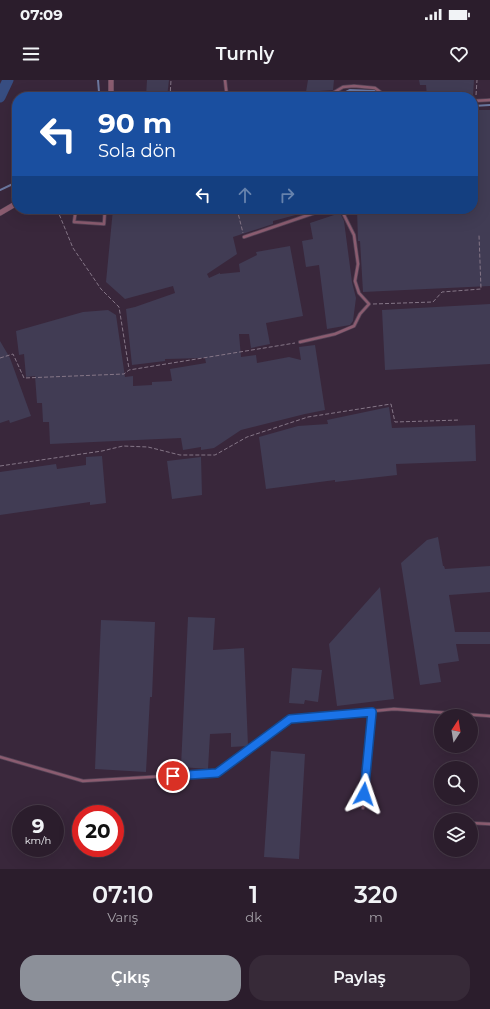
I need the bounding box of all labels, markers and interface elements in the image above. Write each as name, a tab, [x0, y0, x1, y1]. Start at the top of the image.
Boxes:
text: 07:09	[20, 5, 63, 24]
icon: menu	[20, 43, 42, 65]
text: Turnly	[216, 43, 274, 65]
icon: heart	[448, 43, 470, 65]
text: 90 m	[98, 106, 172, 140]
icon: left	[32, 108, 84, 160]
text: Sola dön	[98, 140, 176, 162]
icon: left	[192, 184, 214, 206]
icon: ahead	[234, 184, 256, 206]
icon: right	[276, 184, 298, 206]
north arrow	[434, 709, 478, 753]
map controls	[434, 709, 478, 857]
pin	[156, 759, 190, 793]
button: search	[434, 761, 478, 805]
icon: arrive	[162, 765, 184, 787]
position arrow	[343, 773, 385, 815]
speed limit sign: 20	[72, 805, 124, 857]
button: layers	[434, 813, 478, 857]
text: 9	[32, 814, 44, 838]
text: km/h	[25, 834, 51, 847]
text: 07:10	[92, 880, 153, 909]
text: 1	[249, 880, 258, 909]
text: 320	[354, 880, 398, 909]
text: Varış	[107, 909, 138, 925]
text: dk	[245, 909, 262, 925]
text: m	[369, 909, 383, 925]
button: Çıkış	[20, 955, 241, 1001]
button: Paylaş	[249, 955, 470, 1001]

